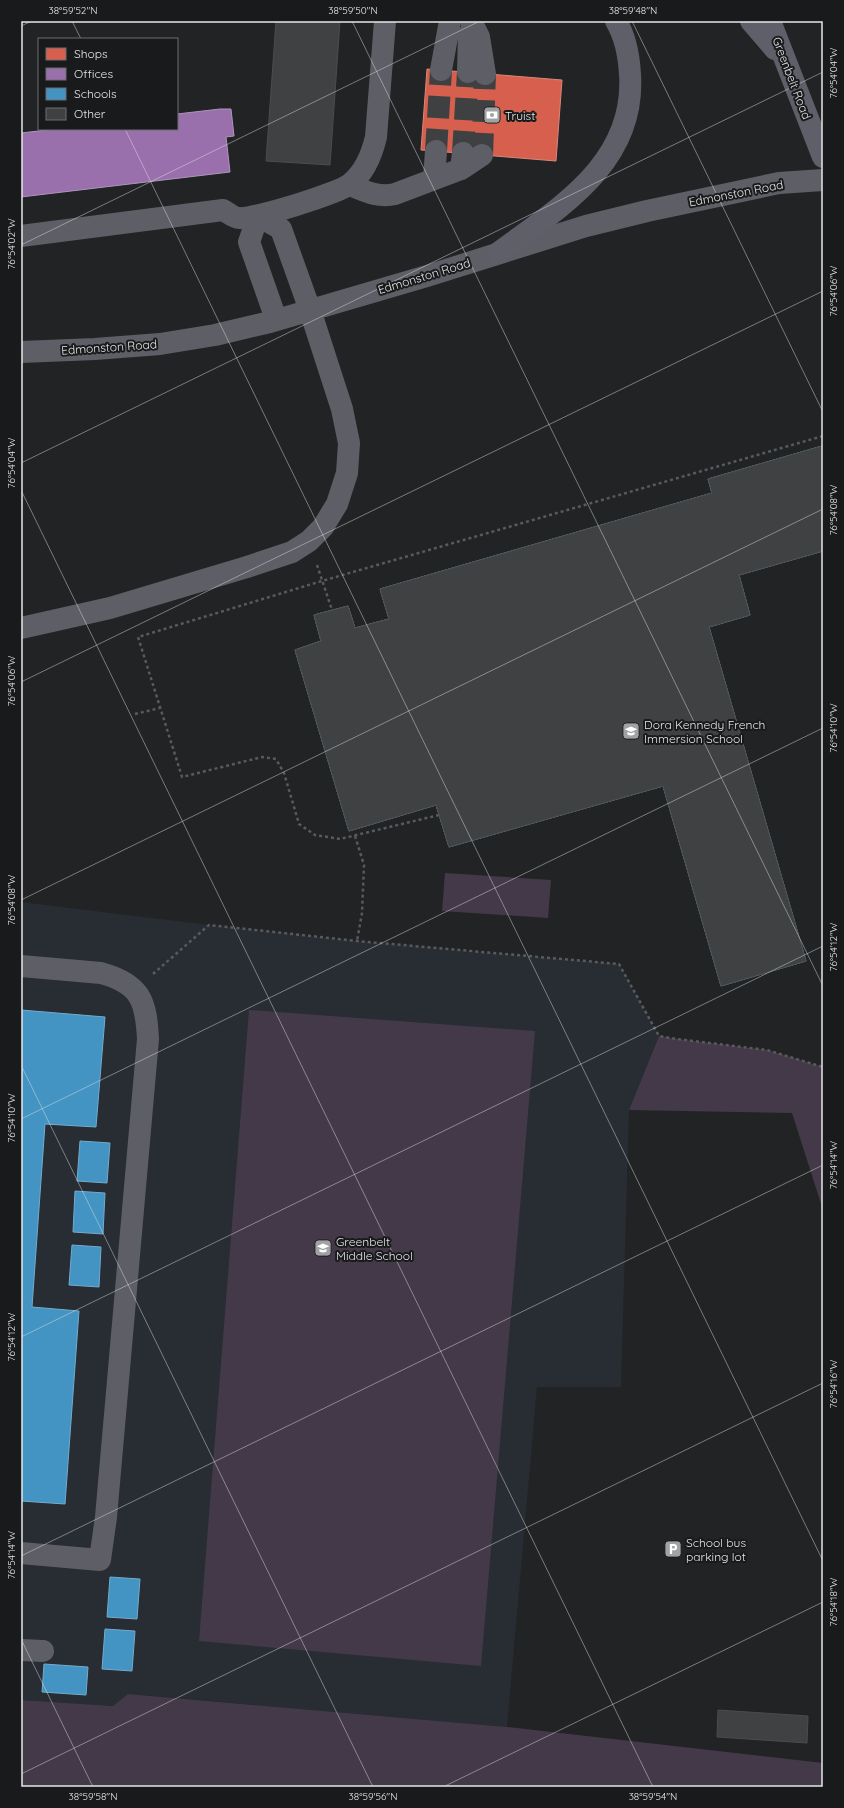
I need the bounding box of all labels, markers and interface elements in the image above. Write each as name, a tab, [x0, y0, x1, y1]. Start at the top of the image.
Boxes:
text: 38°59'52"N	[48, 4, 98, 17]
text: 38°59'50"N	[328, 4, 378, 17]
text: 38°59'48"N	[609, 4, 657, 17]
street label: Greenbelt Road	[769, 35, 815, 121]
legend	[38, 38, 178, 130]
text: Shops	[74, 46, 108, 61]
text: 76°54'04"W	[827, 47, 840, 98]
text: Offices	[74, 66, 113, 81]
text: Schools	[74, 86, 117, 101]
bank icon: Truist	[482, 105, 502, 125]
text: Other	[74, 106, 106, 121]
place label: Truist	[505, 108, 535, 123]
street label: Edmonston Road	[687, 176, 785, 210]
text: 76°54'02"W	[5, 218, 18, 270]
street label: Edmonston Road	[376, 255, 472, 297]
text: 76°54'06"W	[827, 265, 840, 317]
street label: Edmonston Road	[61, 336, 157, 358]
text: 76°54'04"W	[5, 437, 18, 488]
text: 76°54'08"W	[827, 484, 840, 536]
text: 76°54'06"W	[5, 655, 18, 707]
text: 76°54'10"W	[827, 703, 840, 753]
place label: Dora Kennedy French Immersion School	[644, 717, 765, 746]
school or university icon: Dora Kennedy French Immersion School	[621, 721, 641, 741]
text: 76°54'08"W	[5, 874, 18, 926]
text: 76°54'12"W	[827, 922, 840, 971]
text: 76°54'10"W	[5, 1093, 18, 1143]
text: 76°54'14"W	[827, 1140, 840, 1189]
place label: Greenbelt Middle School	[336, 1234, 413, 1263]
school or university icon: Greenbelt Middle School	[313, 1238, 333, 1258]
text: 76°54'12"W	[5, 1312, 18, 1361]
text: 76°54'16"W	[827, 1359, 840, 1408]
text: 76°54'14"W	[5, 1530, 18, 1579]
place label: School bus parking lot	[686, 1535, 746, 1564]
parking icon: School bus parking lot	[663, 1539, 683, 1559]
text: 76°54'18"W	[827, 1577, 840, 1626]
text: 38°59'58"N	[69, 1790, 117, 1803]
text: 38°59'56"N	[349, 1790, 397, 1803]
text: 38°59'54"N	[629, 1790, 677, 1803]

